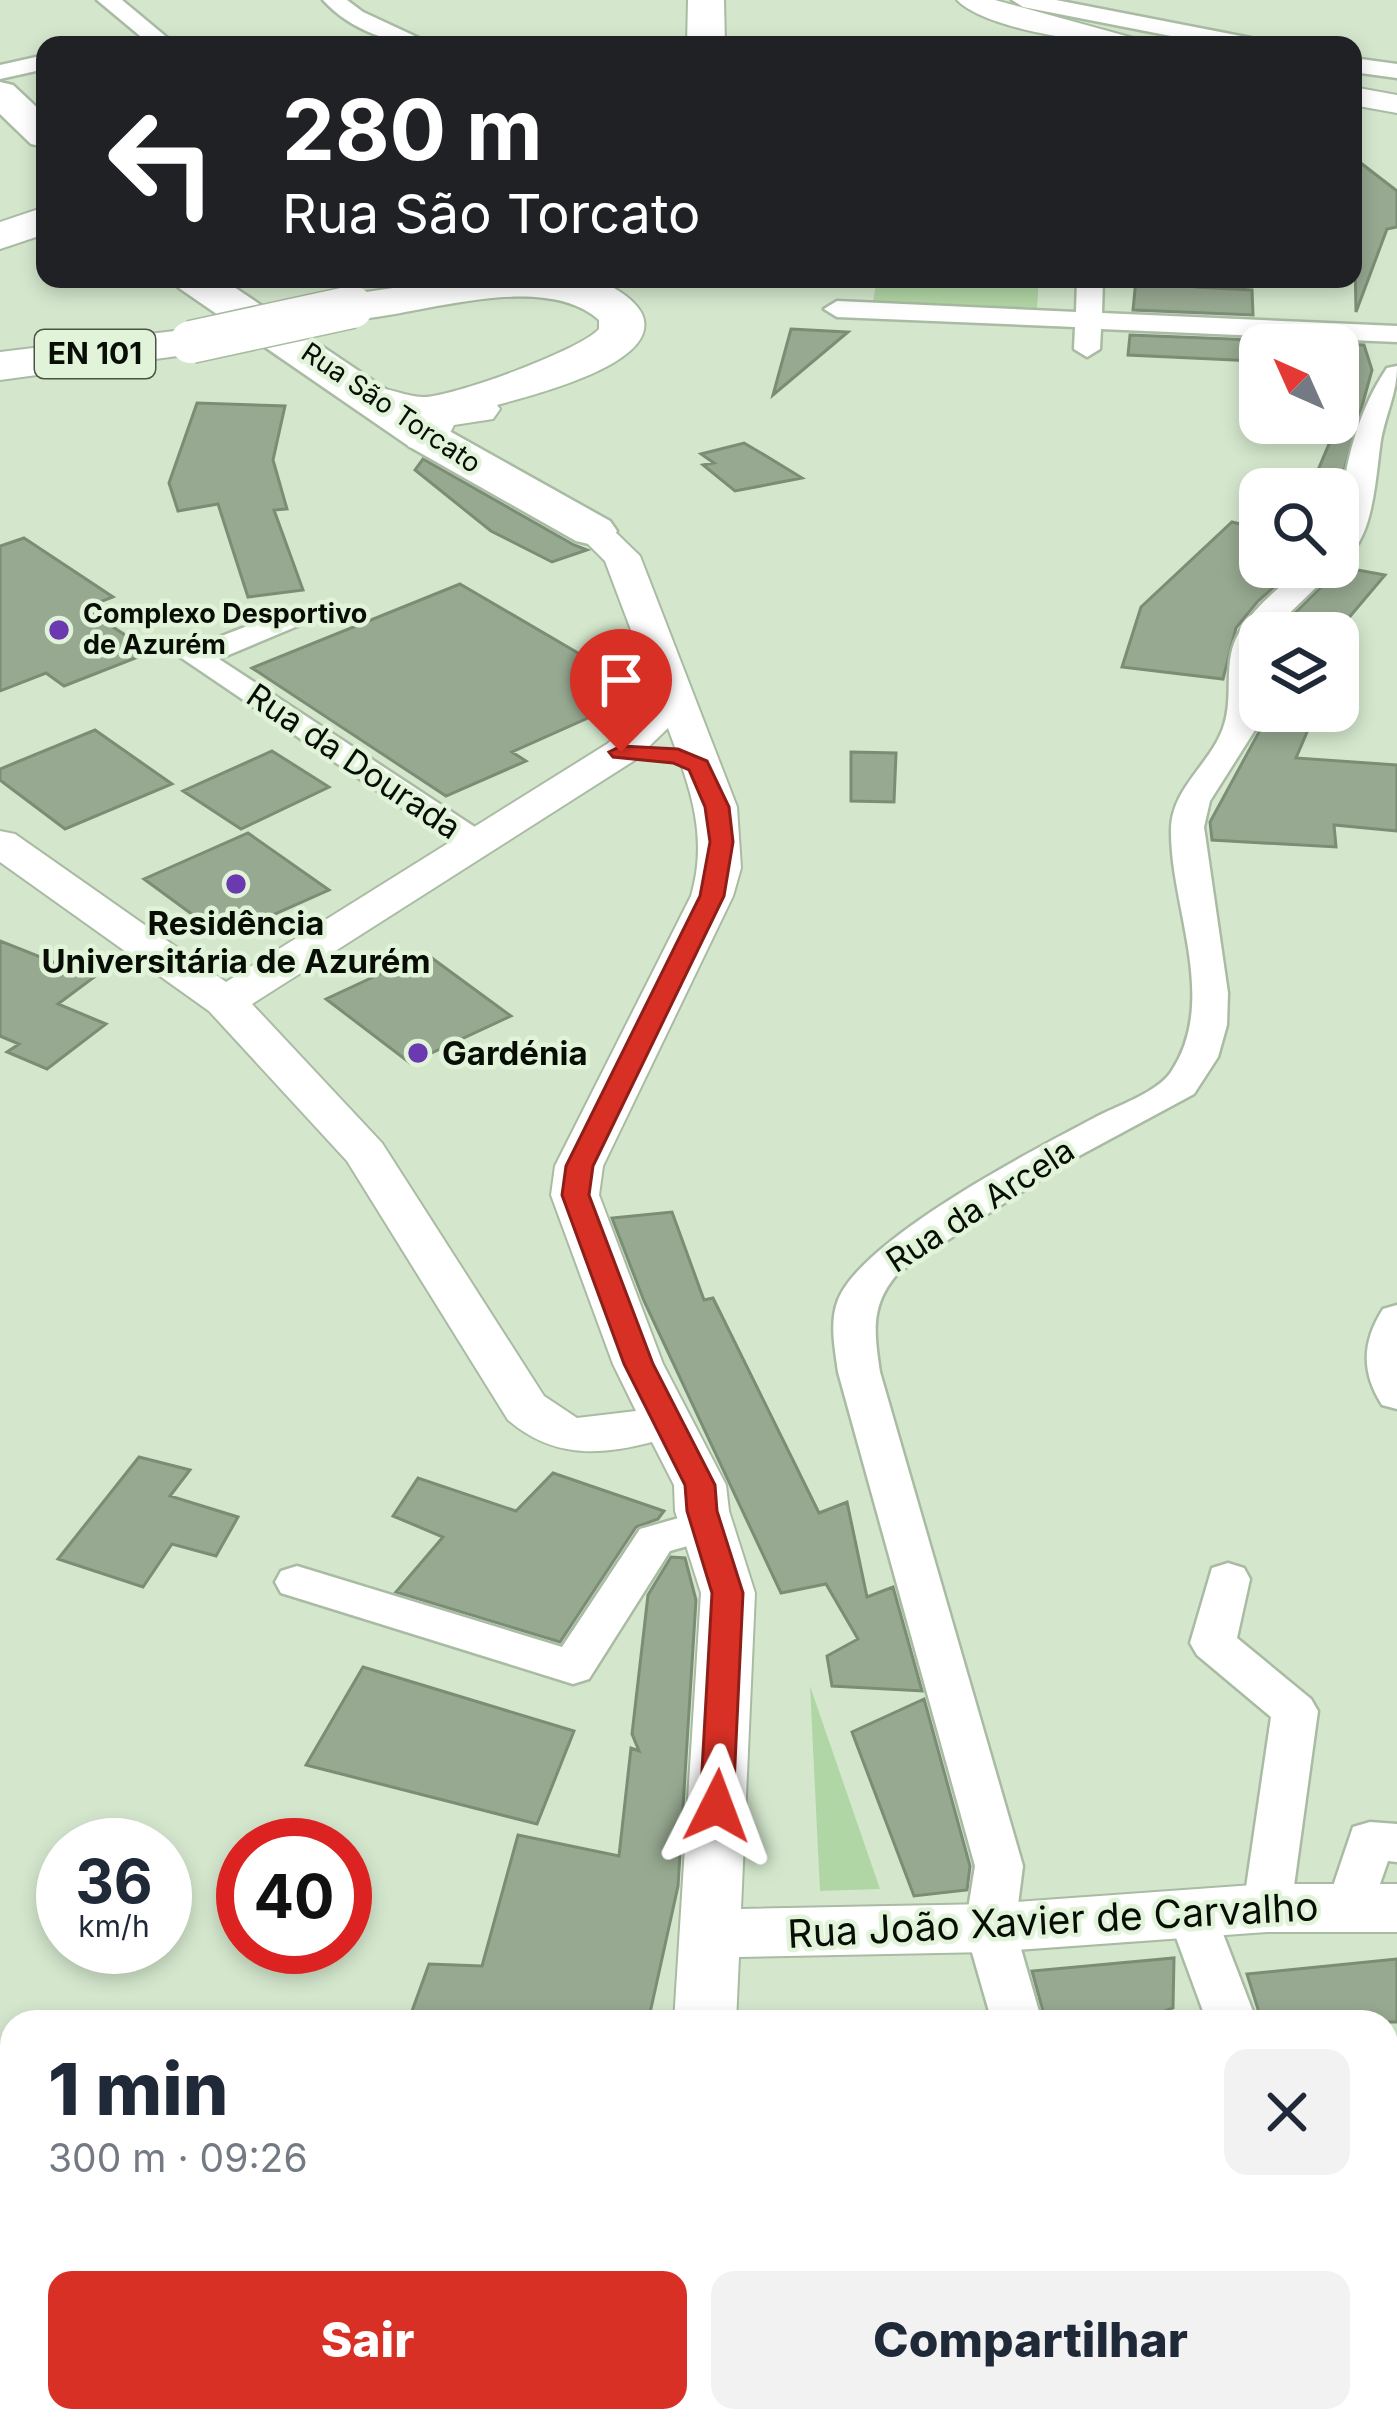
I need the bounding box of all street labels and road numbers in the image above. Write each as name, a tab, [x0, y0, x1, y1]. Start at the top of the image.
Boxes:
road number: EN 101	[35, 330, 155, 378]
street label: Rua São Torcato	[295, 335, 487, 480]
street label: Rua da Dourada	[239, 675, 469, 847]
street label: Rua da Arcela	[879, 1129, 1081, 1281]
street label: Rua João Xavier de Carvalho	[786, 1882, 1320, 1957]

